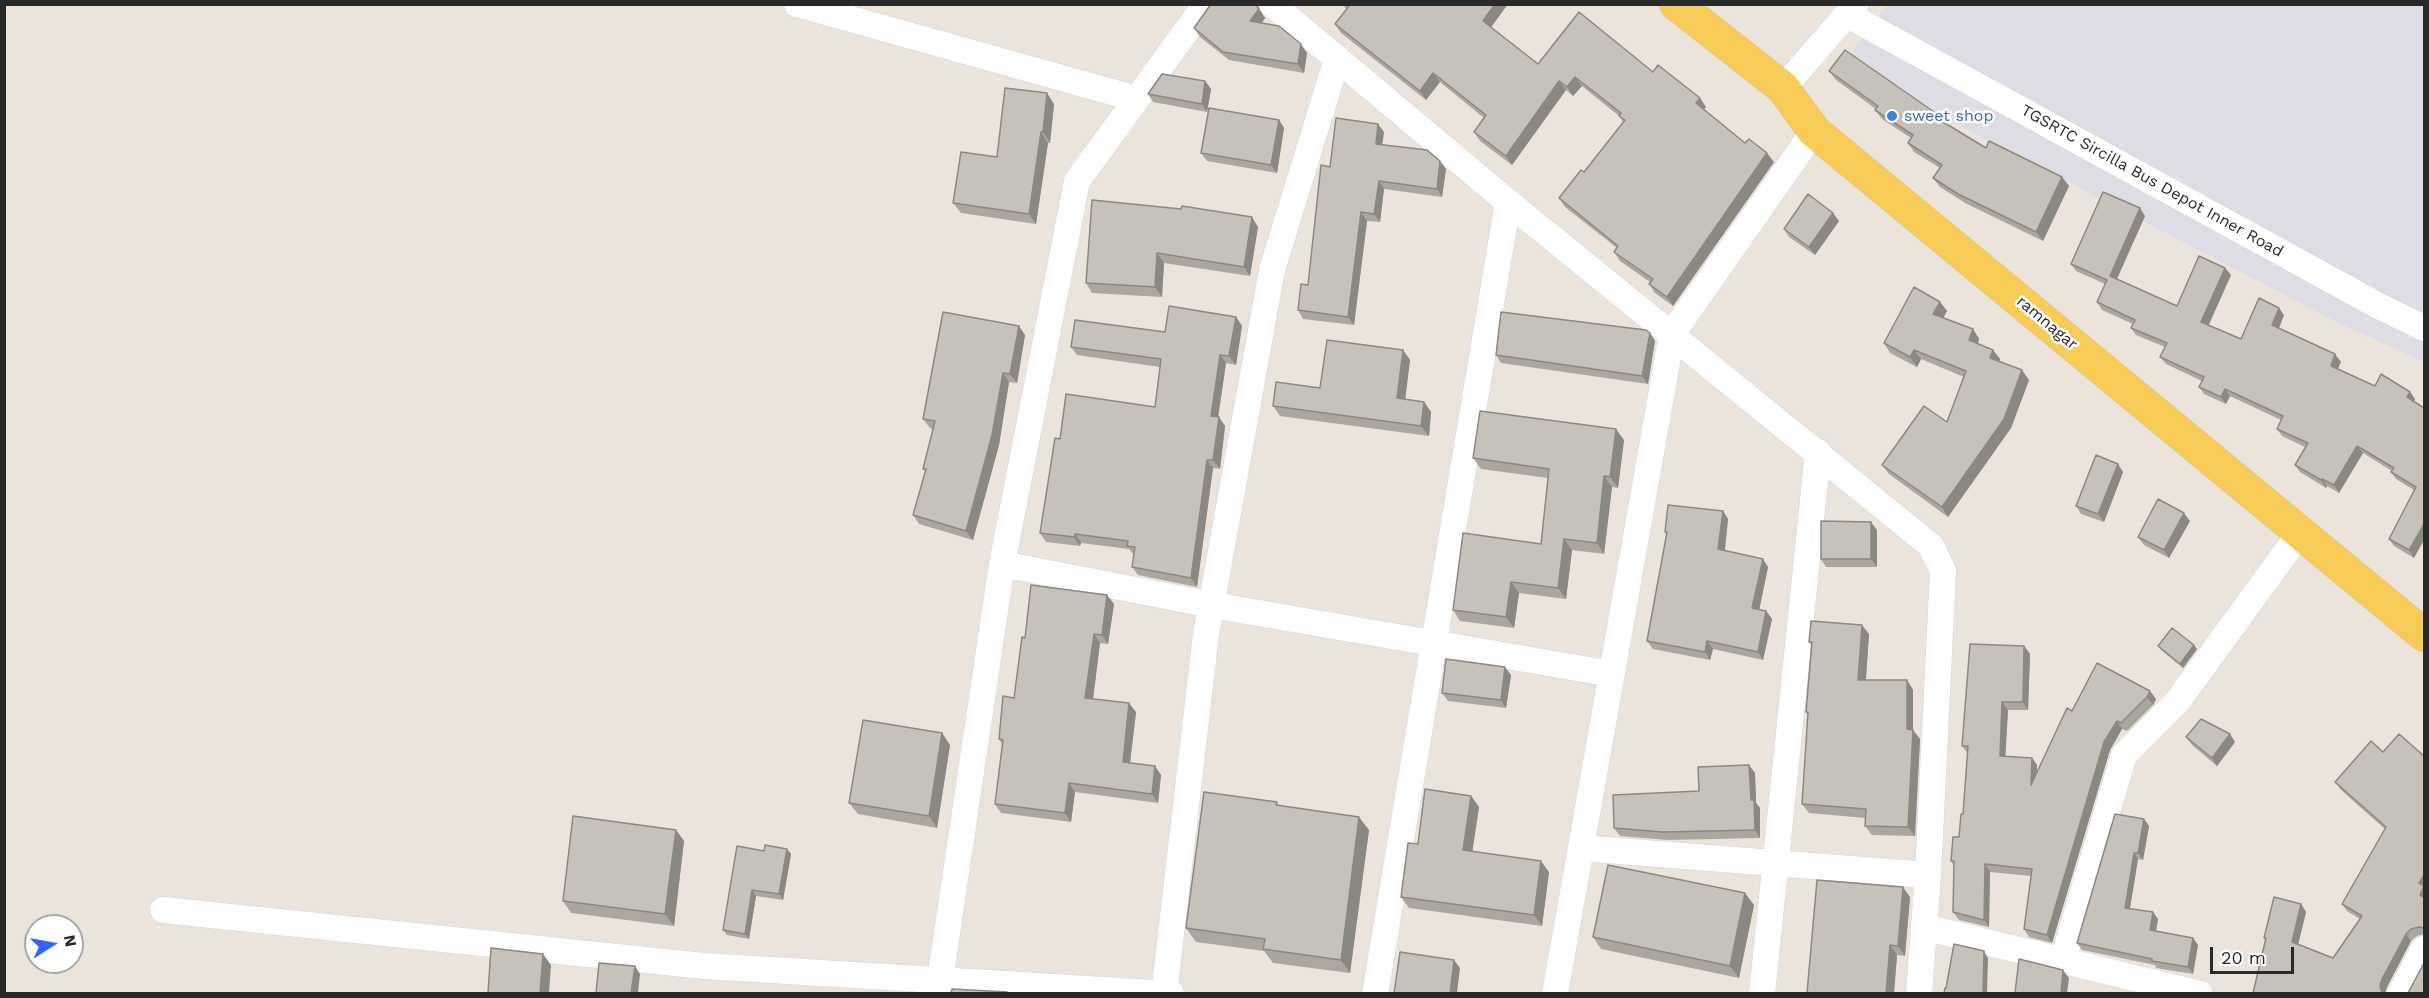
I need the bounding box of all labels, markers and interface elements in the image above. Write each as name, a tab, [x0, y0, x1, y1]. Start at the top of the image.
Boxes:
street label: TGSRTC Sircilla Bus Depot Inner Road	[2018, 101, 2286, 261]
place label: sweet shop	[1904, 106, 1993, 126]
marker: sweet shop	[1885, 109, 1899, 123]
street label: ramnagar	[2013, 292, 2081, 354]
north arrow	[24, 914, 84, 974]
text: N	[60, 933, 81, 948]
scale bar	[2213, 935, 2297, 973]
text: 20 m	[2221, 947, 2266, 968]

